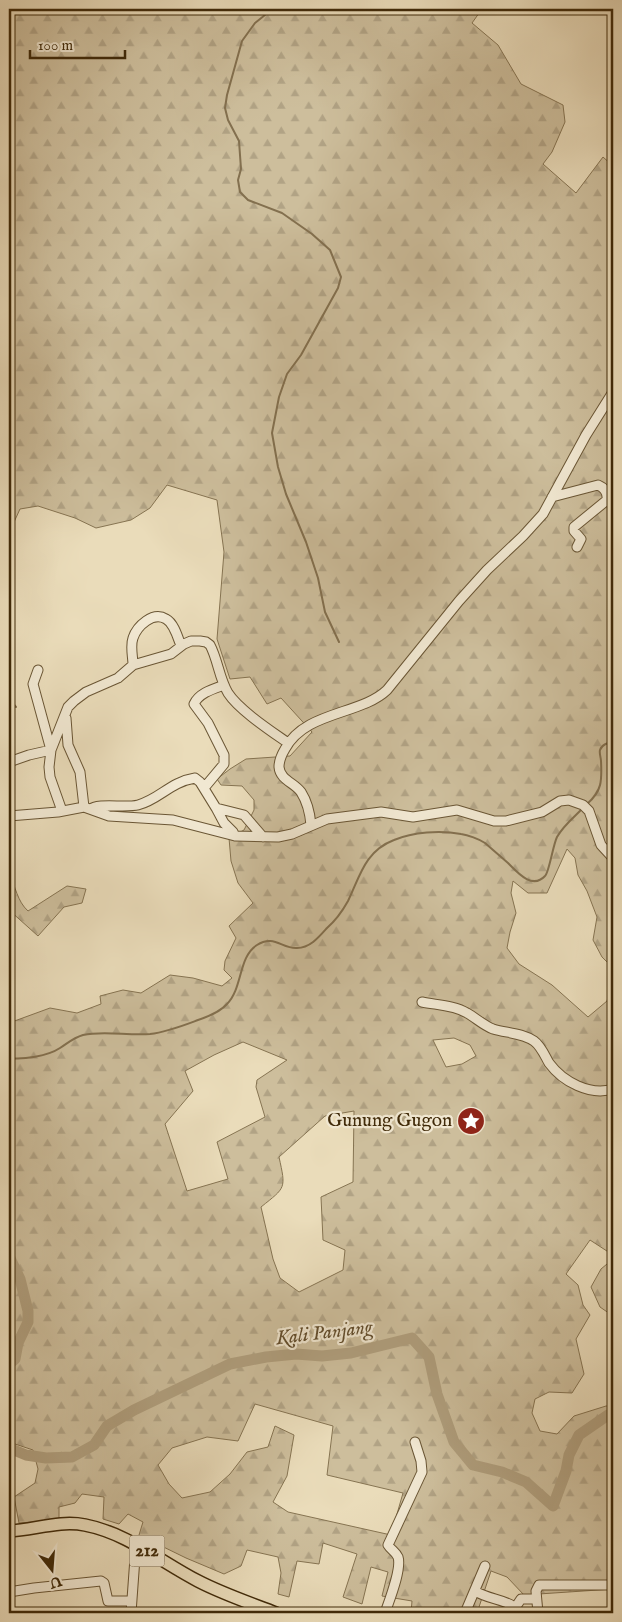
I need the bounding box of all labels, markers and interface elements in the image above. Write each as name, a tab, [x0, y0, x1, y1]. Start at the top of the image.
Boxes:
scale bar	[30, 28, 125, 60]
text: 100 m	[38, 36, 74, 55]
place icon: Gunung Gugon	[456, 1106, 486, 1136]
place label: Gunung Gugon	[327, 1109, 452, 1133]
water label: Kali Panjang	[273, 1315, 375, 1352]
road number: 212	[130, 1535, 164, 1566]
north arrow	[28, 1544, 78, 1594]
text: U	[46, 1571, 65, 1592]

